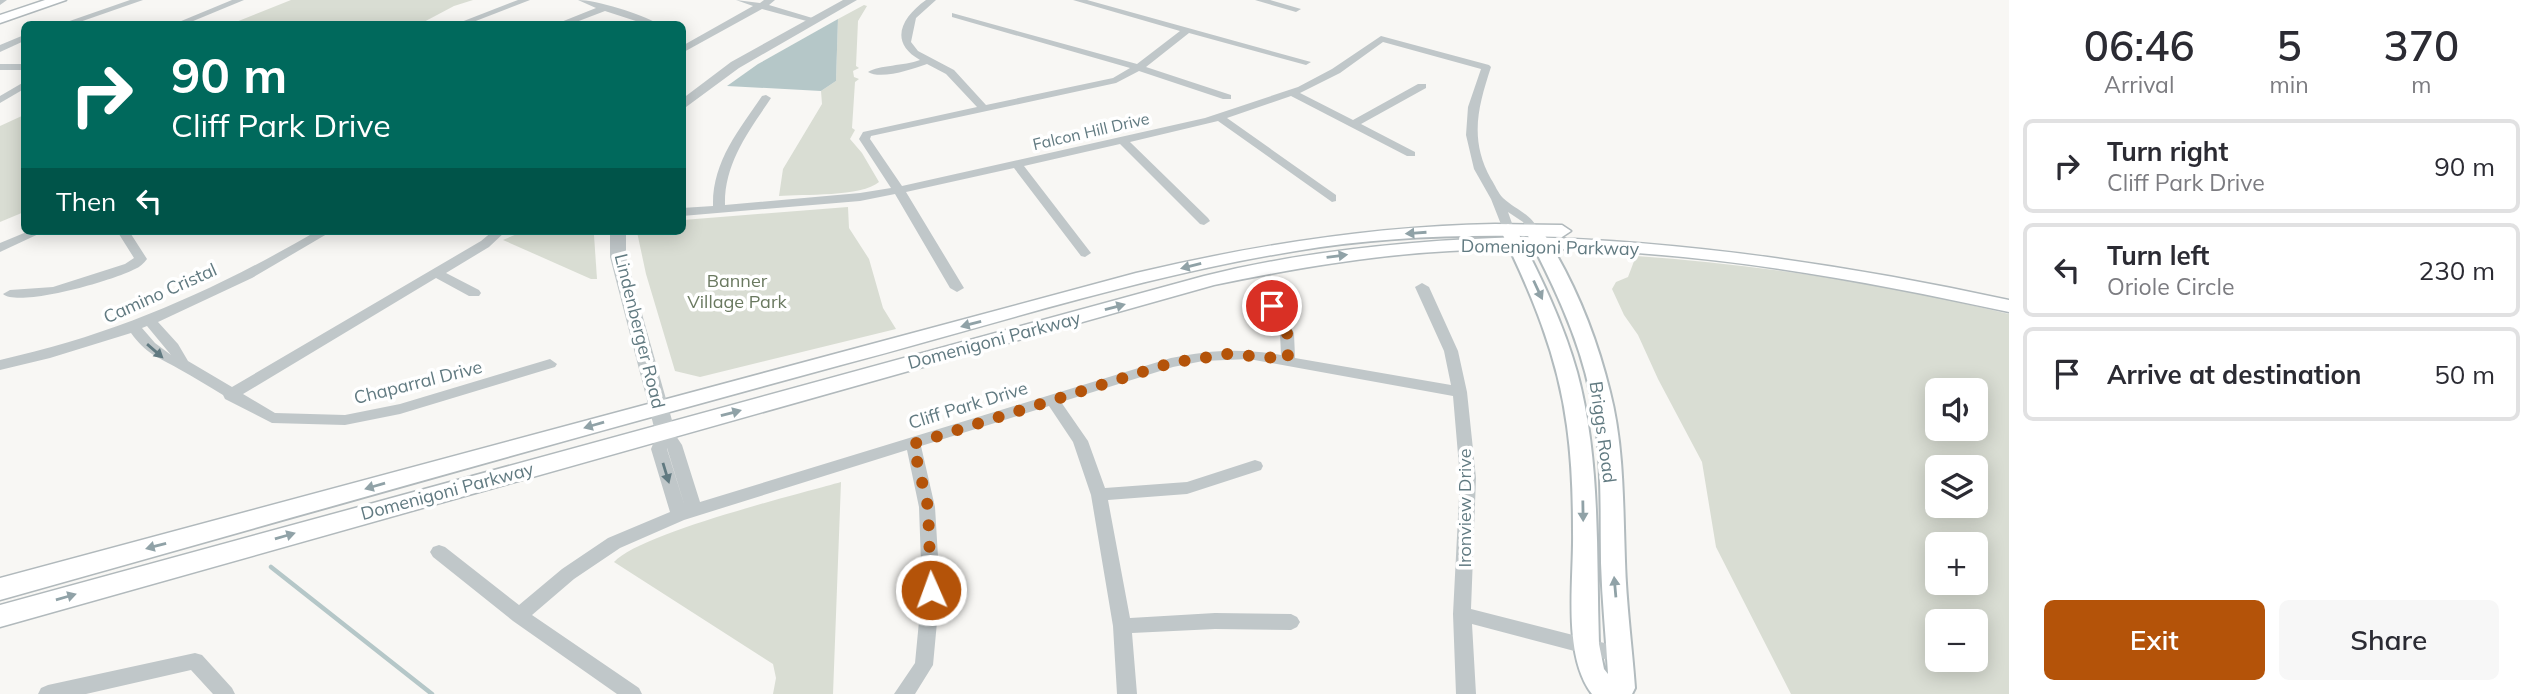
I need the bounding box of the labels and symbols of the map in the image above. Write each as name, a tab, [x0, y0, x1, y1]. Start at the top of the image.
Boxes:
street label: Falcon Hill Drive	[1031, 108, 1151, 154]
one-way arrow	[1404, 227, 1426, 238]
street label: Domenigoni Parkway	[1461, 234, 1640, 260]
street label: Lindenberger Road	[610, 251, 670, 411]
one-way arrow	[1326, 251, 1348, 262]
street label: Camino Cristal	[100, 258, 220, 328]
one-way arrow	[1180, 261, 1202, 272]
park label: Banner Village Park	[687, 269, 787, 313]
pin	[1242, 276, 1302, 336]
one-way arrow	[1532, 280, 1544, 300]
one-way arrow	[1105, 301, 1126, 311]
street label: Domenigoni Parkway	[905, 306, 1083, 374]
one-way arrow	[960, 319, 982, 330]
one-way arrow	[147, 343, 164, 358]
street label: Chaparral Drive	[351, 355, 485, 409]
street label: Cliff Park Drive	[906, 376, 1030, 434]
street label: Briggs Road	[1584, 380, 1622, 484]
one-way arrow	[720, 407, 741, 417]
one-way arrow	[583, 421, 604, 431]
street label: Ironview Drive	[1453, 448, 1476, 568]
street label: Domenigoni Parkway	[358, 457, 536, 525]
one-way arrow	[662, 462, 672, 483]
one-way arrow	[364, 482, 385, 492]
one-way arrow	[1577, 501, 1588, 523]
one-way arrow	[274, 530, 296, 541]
one-way arrow	[145, 542, 166, 552]
position arrow	[894, 553, 968, 627]
one-way arrow	[1609, 575, 1620, 597]
one-way arrow	[56, 592, 77, 602]

